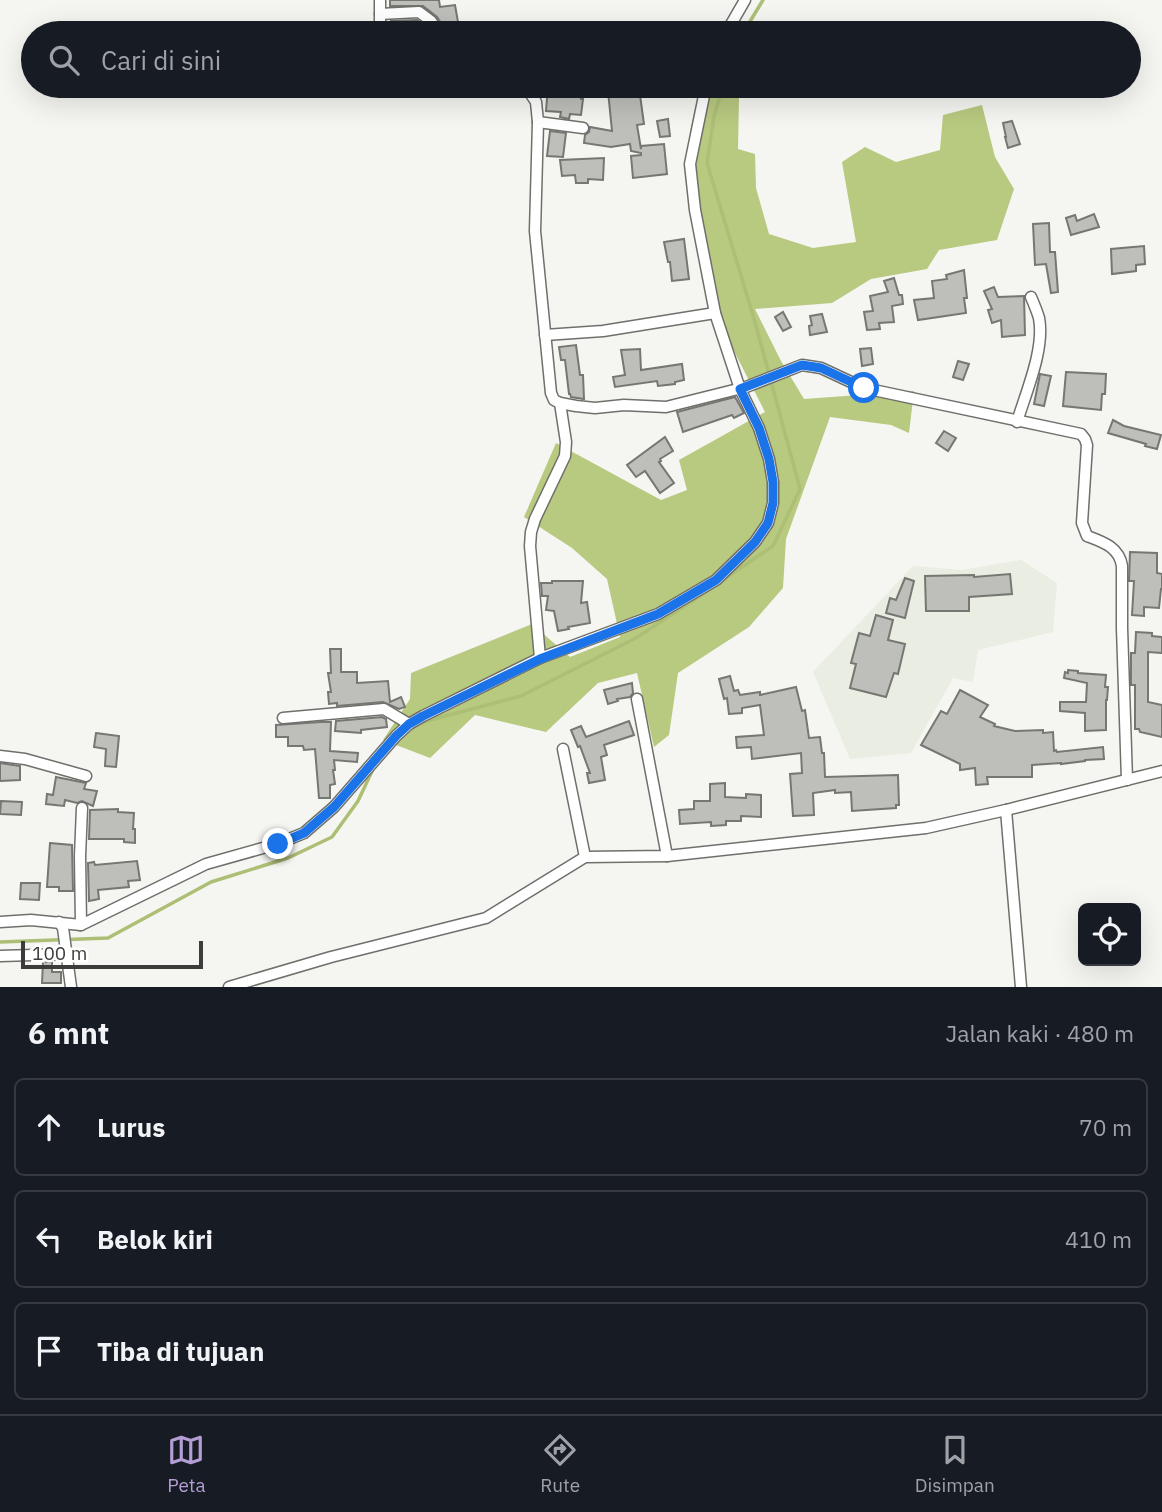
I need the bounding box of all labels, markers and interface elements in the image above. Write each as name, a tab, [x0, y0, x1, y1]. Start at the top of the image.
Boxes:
search box	[21, 21, 1141, 98]
icon: search	[45, 41, 83, 79]
text: Cari di sini	[101, 43, 221, 77]
route start	[848, 372, 879, 403]
route end	[262, 828, 293, 859]
map controls	[1078, 903, 1141, 966]
button: locate	[1078, 903, 1141, 966]
scale bar	[21, 938, 203, 970]
text: 100 m	[32, 941, 87, 965]
text: 6 mnt	[28, 1013, 109, 1052]
text: Jalan kaki · 480 m	[946, 1018, 1134, 1048]
icon: ahead	[30, 1108, 68, 1146]
text: Lurus	[97, 1110, 165, 1144]
text: 70 m	[1079, 1112, 1132, 1142]
icon: left	[30, 1220, 68, 1258]
text: Belok kiri	[97, 1222, 213, 1256]
text: 410 m	[1065, 1224, 1132, 1254]
icon: arrive	[30, 1332, 68, 1370]
text: Tiba di tujuan	[97, 1334, 264, 1368]
tab: Peta	[167, 1431, 206, 1497]
tab: Rute	[540, 1431, 580, 1497]
tab: Disimpan	[915, 1431, 995, 1497]

